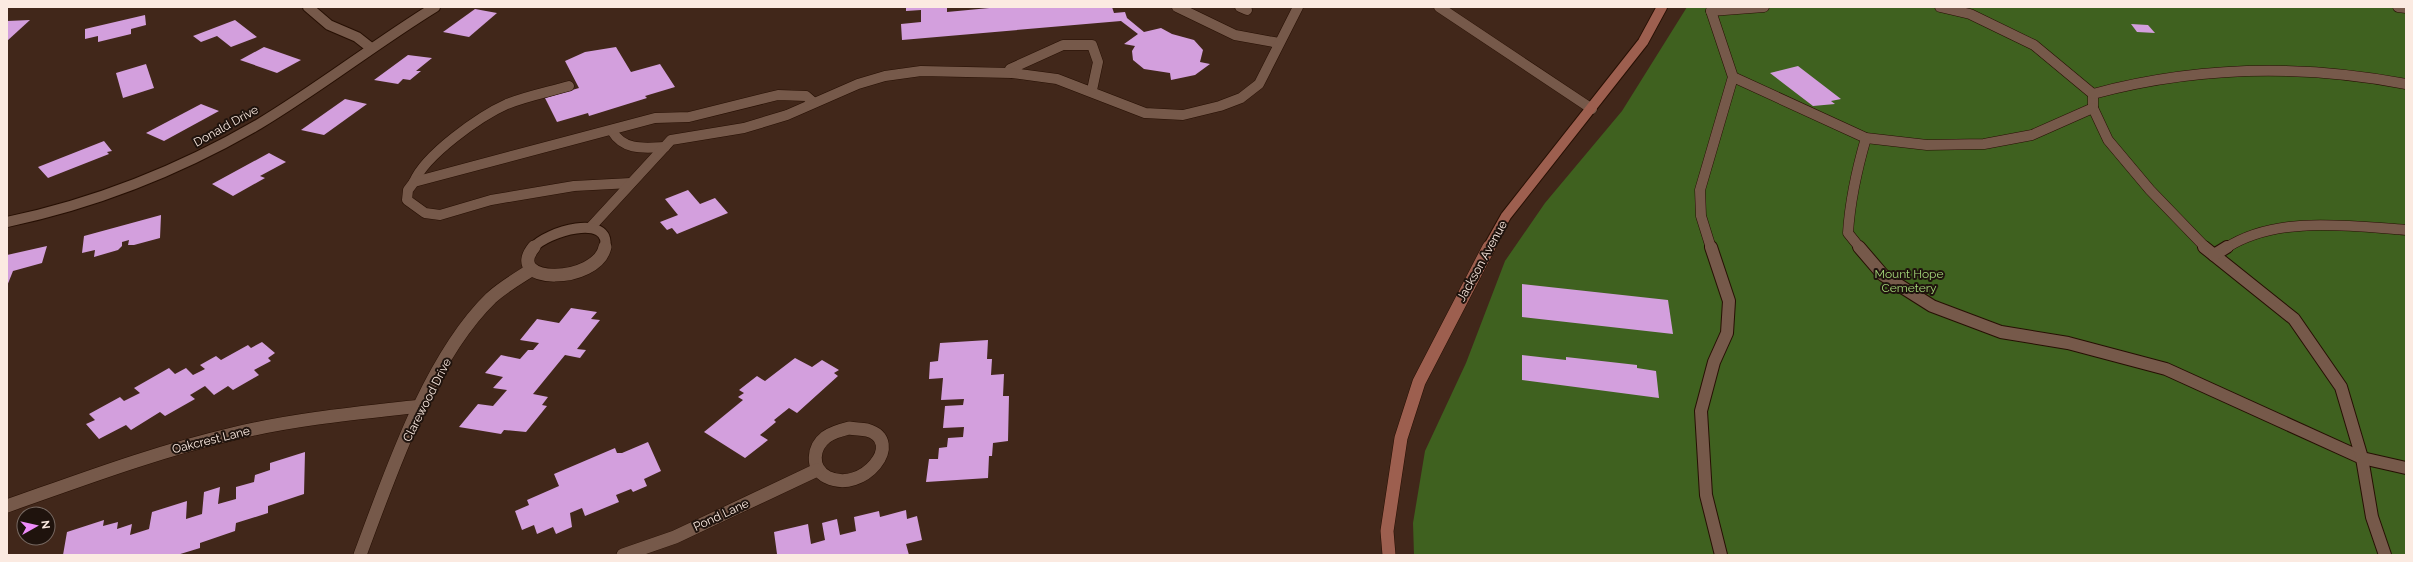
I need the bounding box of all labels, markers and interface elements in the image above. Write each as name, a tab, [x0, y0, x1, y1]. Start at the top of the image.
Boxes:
street label: Donald Drive	[191, 103, 261, 149]
street label: Jackson Avenue	[1454, 218, 1510, 304]
park label: Mount Hope Cemetery	[1874, 267, 1944, 295]
street label: Clarewood Drive	[400, 356, 454, 444]
street label: Oakcrest Lane	[171, 424, 251, 456]
street label: Pond Lane	[691, 496, 751, 534]
north arrow	[16, 506, 56, 546]
text: N	[38, 520, 52, 530]

